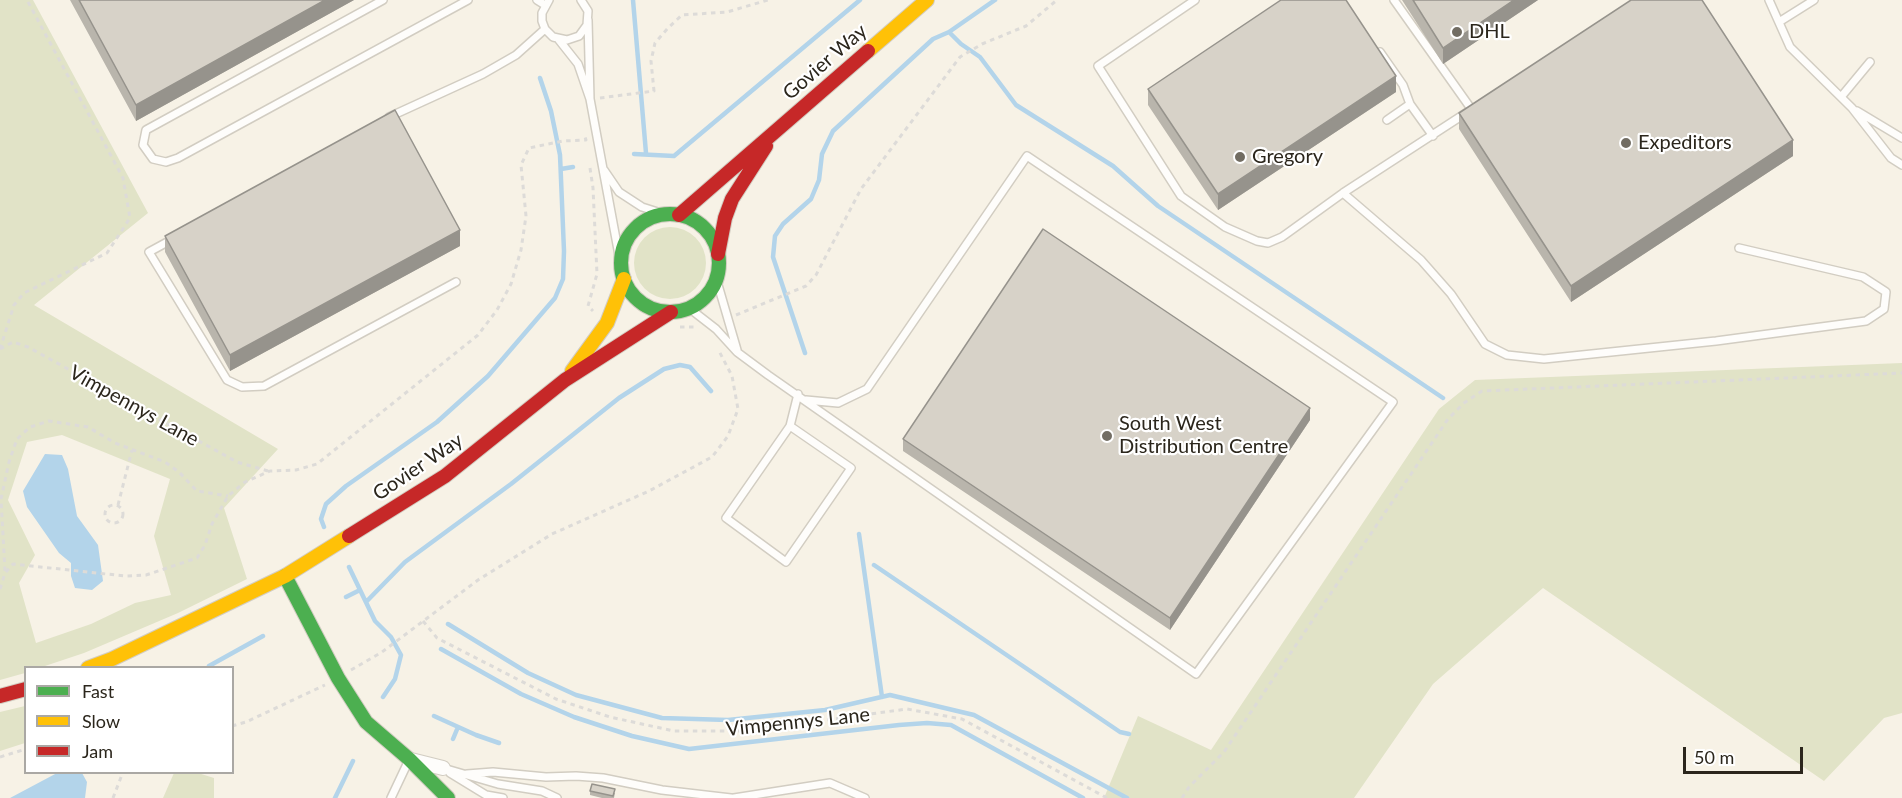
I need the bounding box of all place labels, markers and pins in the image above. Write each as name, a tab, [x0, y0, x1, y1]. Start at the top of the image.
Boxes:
place label: DHL	[1469, 20, 1510, 44]
marker: DHL	[1450, 25, 1464, 39]
place label: Expeditors	[1638, 131, 1732, 155]
marker: Expeditors	[1619, 136, 1633, 150]
place label: Gregory	[1252, 145, 1323, 169]
marker: Gregory	[1233, 150, 1247, 164]
place label: South West Distribution Centre	[1119, 412, 1288, 459]
marker: South West Distribution Centre	[1100, 429, 1114, 443]

